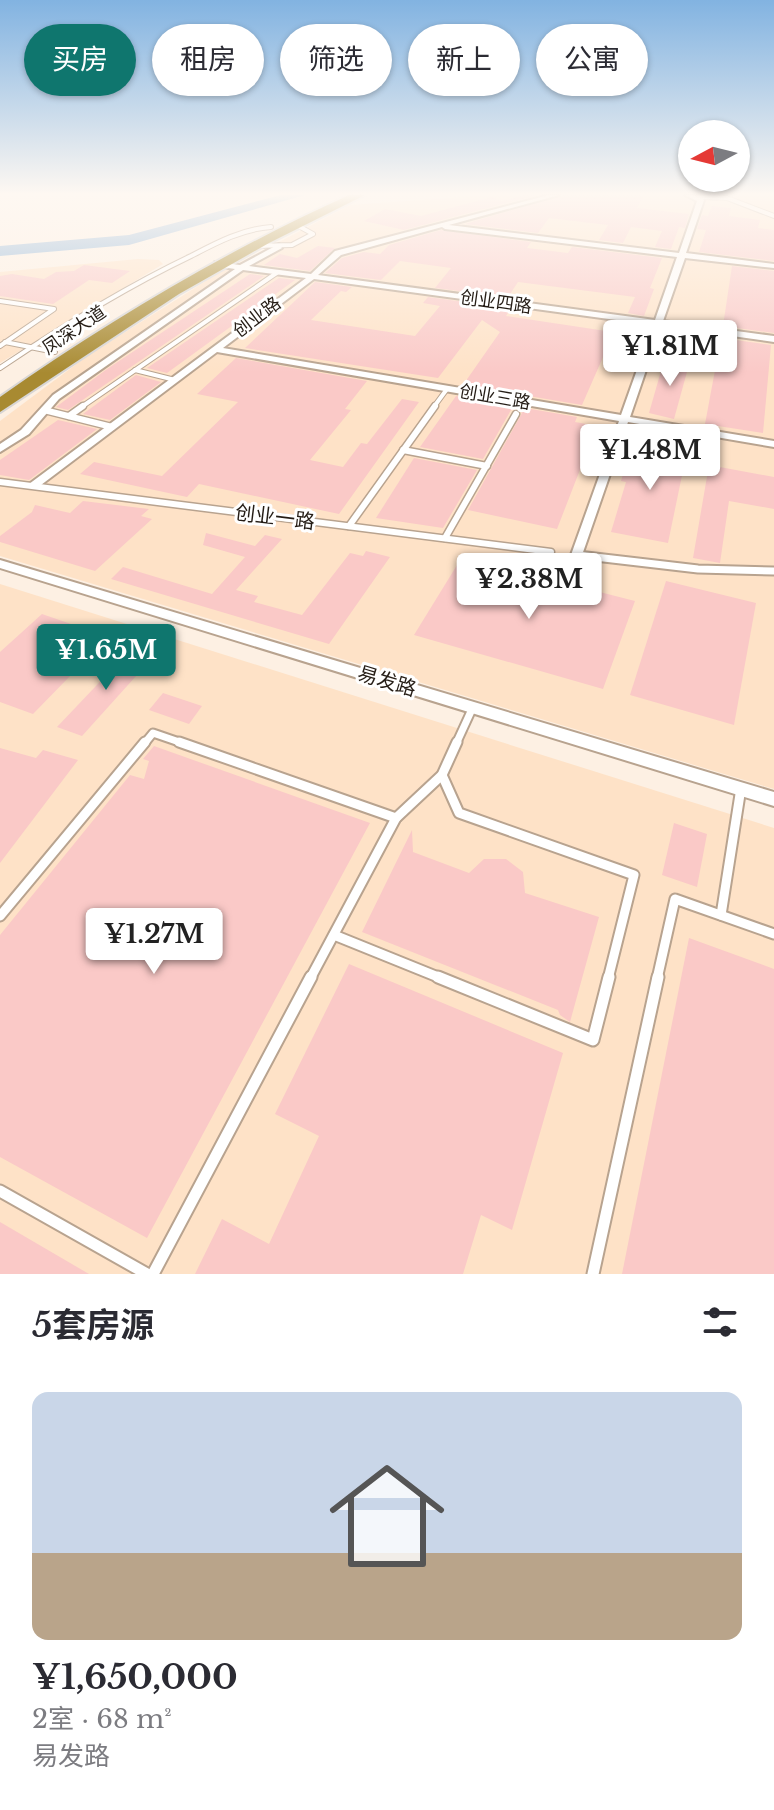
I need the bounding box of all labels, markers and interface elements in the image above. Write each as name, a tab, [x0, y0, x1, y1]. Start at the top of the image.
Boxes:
chip: 买房	[24, 24, 136, 96]
chip: 租房	[152, 24, 264, 96]
chip: 筛选	[280, 24, 392, 96]
chip: 新上	[408, 24, 520, 96]
chip: 公寓	[536, 24, 648, 96]
north arrow	[678, 120, 750, 192]
map controls	[678, 120, 750, 192]
street label: 创业四路	[459, 286, 533, 318]
street label: 创业路	[229, 292, 285, 342]
street label: 凤深大道	[38, 301, 110, 359]
pin: ¥1.81M	[605, 320, 735, 388]
text: ¥1.81M	[621, 330, 719, 362]
street label: 创业三路	[458, 380, 532, 414]
pin: ¥1.48M	[585, 424, 715, 492]
text: ¥1.48M	[598, 434, 702, 466]
street label: 创业一路	[234, 500, 316, 534]
pin: ¥2.38M	[464, 553, 594, 621]
text: ¥2.38M	[475, 563, 583, 595]
pin: ¥1.65M	[41, 624, 171, 692]
text: ¥1.65M	[55, 634, 157, 666]
street label: 易发路	[355, 661, 419, 701]
pin: ¥1.27M	[89, 908, 219, 976]
text: ¥1.27M	[104, 918, 204, 950]
icon: filters	[698, 1300, 742, 1344]
text: 5套房源	[32, 1304, 154, 1346]
icon: home	[315, 1444, 459, 1588]
text: ¥1,650,000	[32, 1656, 238, 1698]
text: 2室 · 68 m²	[32, 1703, 172, 1735]
text: 易发路	[32, 1740, 110, 1772]

